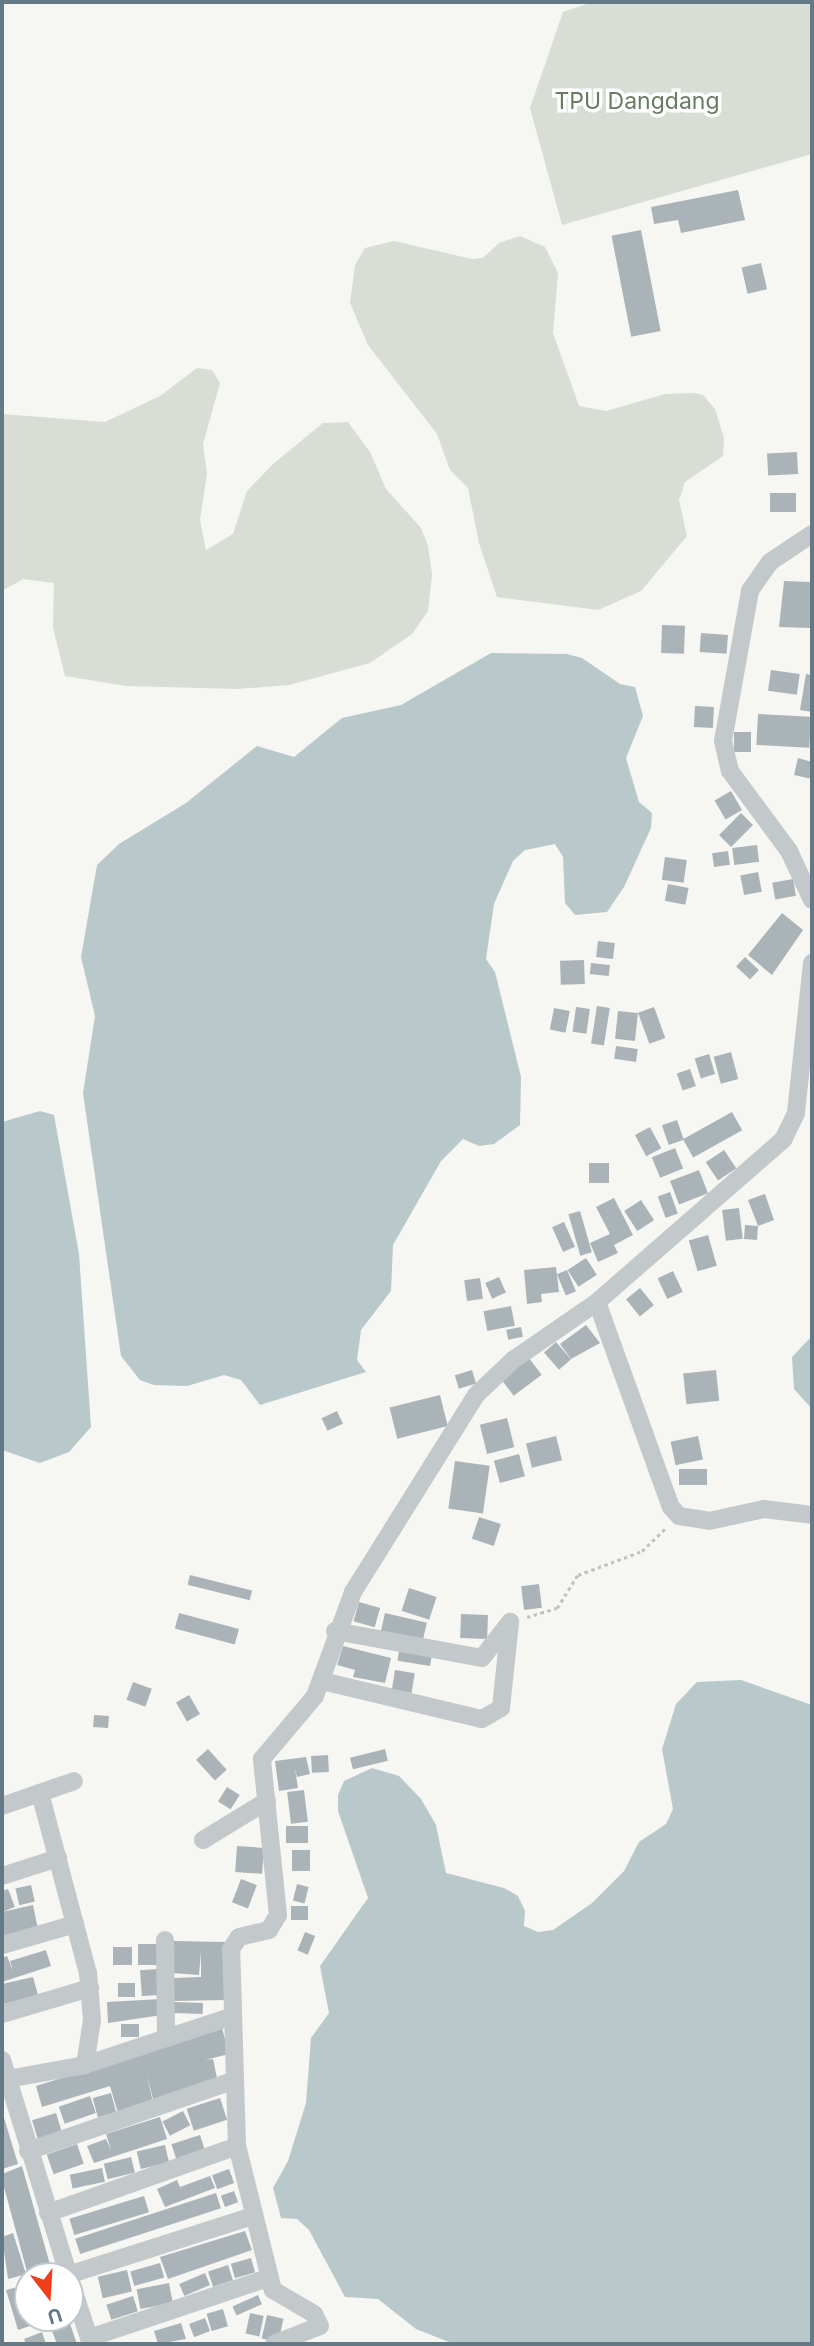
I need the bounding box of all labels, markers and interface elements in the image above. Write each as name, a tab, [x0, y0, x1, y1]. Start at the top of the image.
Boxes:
park label: TPU Dangdang	[554, 87, 720, 115]
north arrow	[14, 2262, 84, 2332]
text: U	[45, 2303, 65, 2329]

